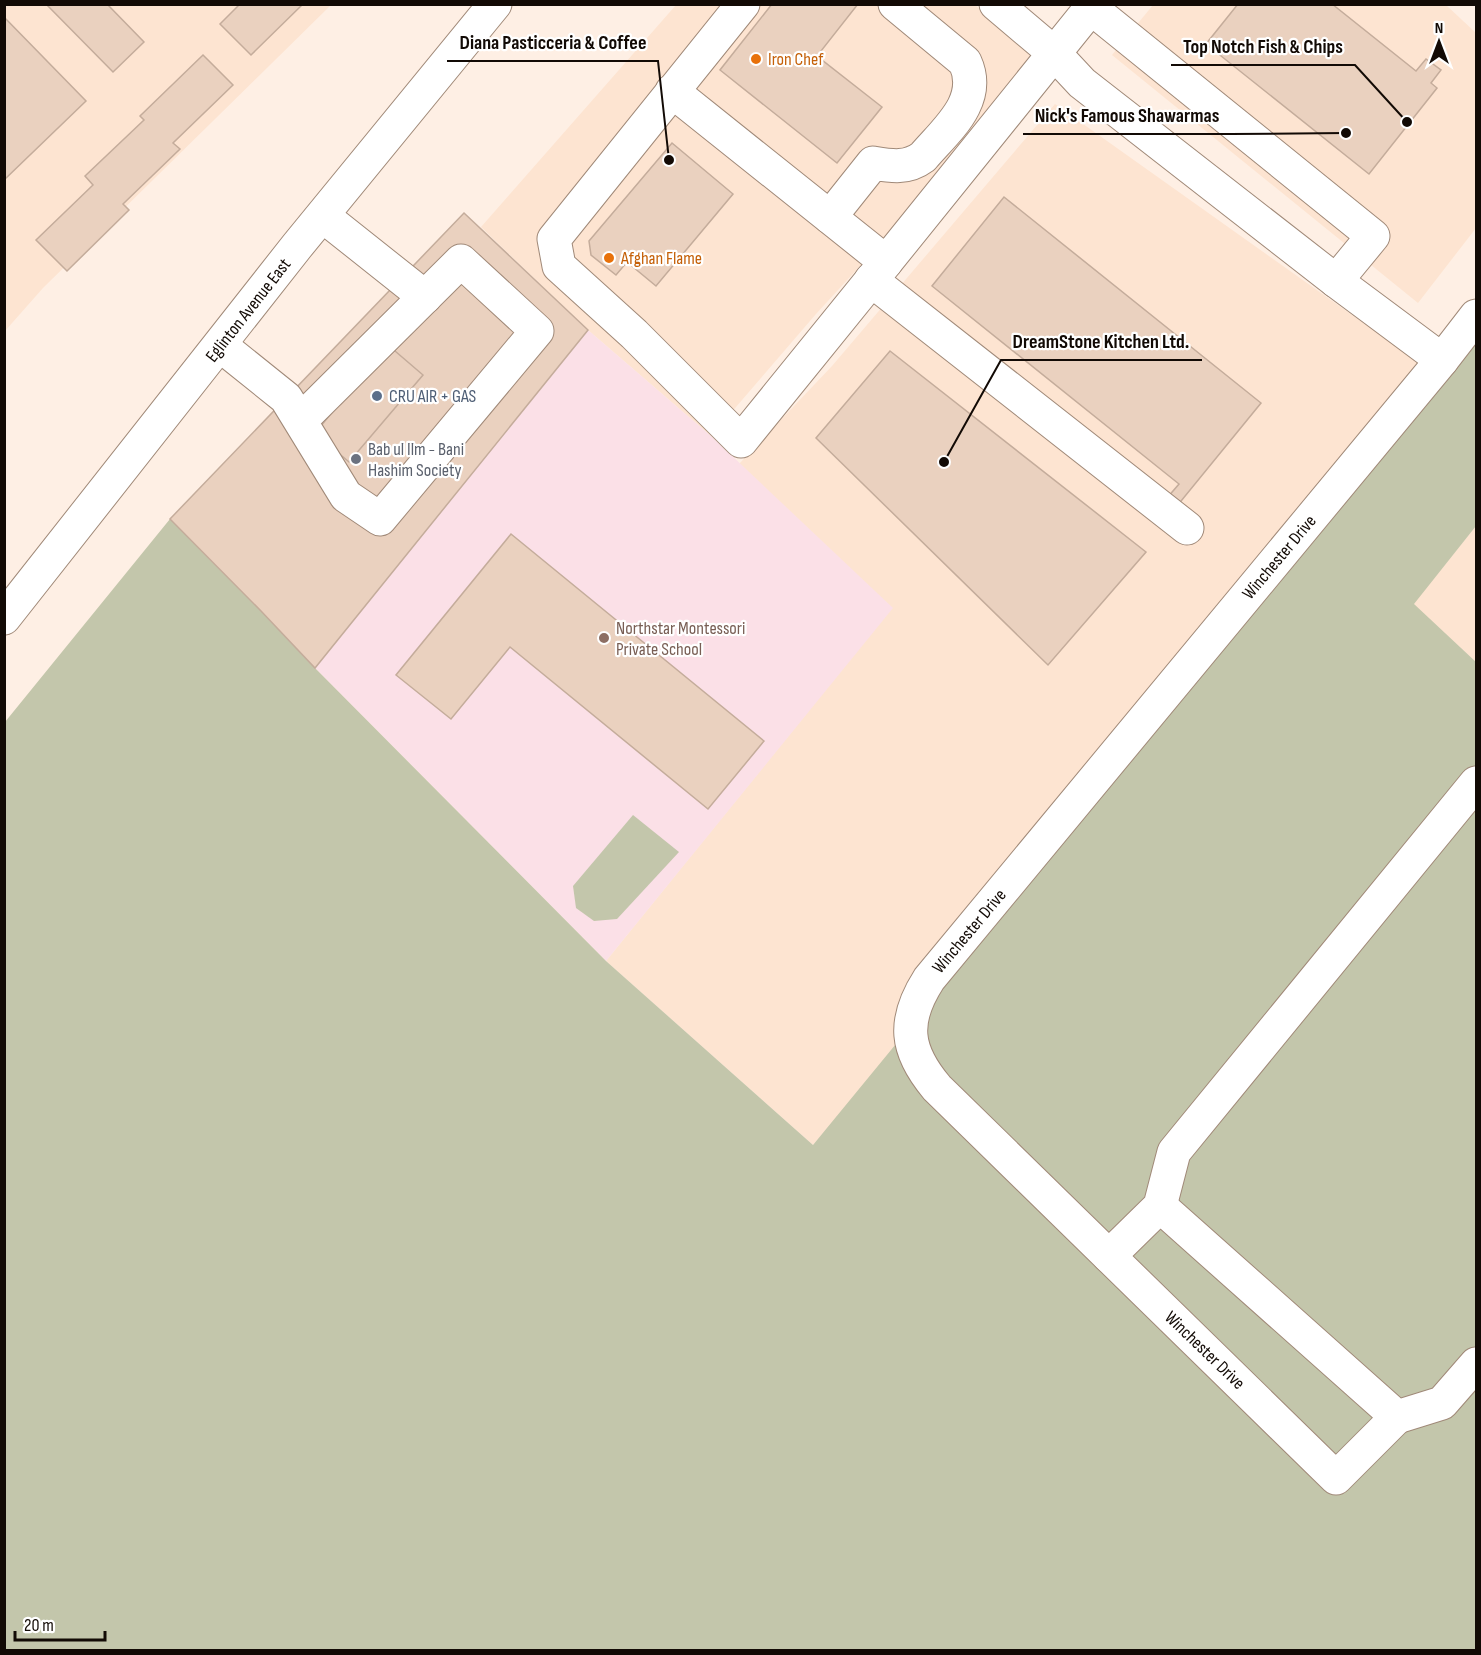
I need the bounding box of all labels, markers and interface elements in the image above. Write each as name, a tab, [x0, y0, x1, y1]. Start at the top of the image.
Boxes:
north arrow	[1409, 12, 1469, 72]
text: N	[1435, 19, 1443, 38]
callout: Diana Pasticceria & Coffee	[447, 23, 658, 61]
callout: Top Notch Fish & Chips	[1171, 27, 1355, 65]
text: Diana Pasticceria & Coffee	[460, 31, 646, 55]
text: Top Notch Fish & Chips	[1183, 35, 1343, 59]
place label: Iron Chef	[768, 49, 824, 70]
marker: Iron Chef	[749, 52, 763, 66]
callout: Nick's Famous Shawarmas	[1023, 96, 1231, 134]
text: Nick's Famous Shawarmas	[1035, 104, 1220, 128]
place label: Afghan Flame	[620, 248, 702, 269]
marker: Afghan Flame	[602, 251, 616, 265]
street label: Eglinton Avenue East	[201, 254, 296, 366]
callout: DreamStone Kitchen Ltd.	[1001, 322, 1202, 360]
text: DreamStone Kitchen Ltd.	[1013, 330, 1189, 354]
place label: CRU AIR + GAS	[389, 386, 477, 407]
marker: CRU AIR + GAS	[370, 389, 384, 403]
place label: Bab ul Ilm - Bani Hashim Society	[368, 439, 464, 481]
marker: Bab ul Ilm - Bani Hashim Society	[349, 452, 363, 466]
street label: Winchester Drive	[1238, 511, 1321, 604]
place label: Northstar Montessori Private School	[616, 618, 745, 660]
marker: Northstar Montessori Private School	[597, 631, 611, 645]
street label: Winchester Drive	[928, 885, 1011, 978]
street label: Winchester Drive	[1160, 1307, 1249, 1394]
scale bar	[15, 1604, 105, 1642]
text: 20 m	[24, 1615, 54, 1636]

